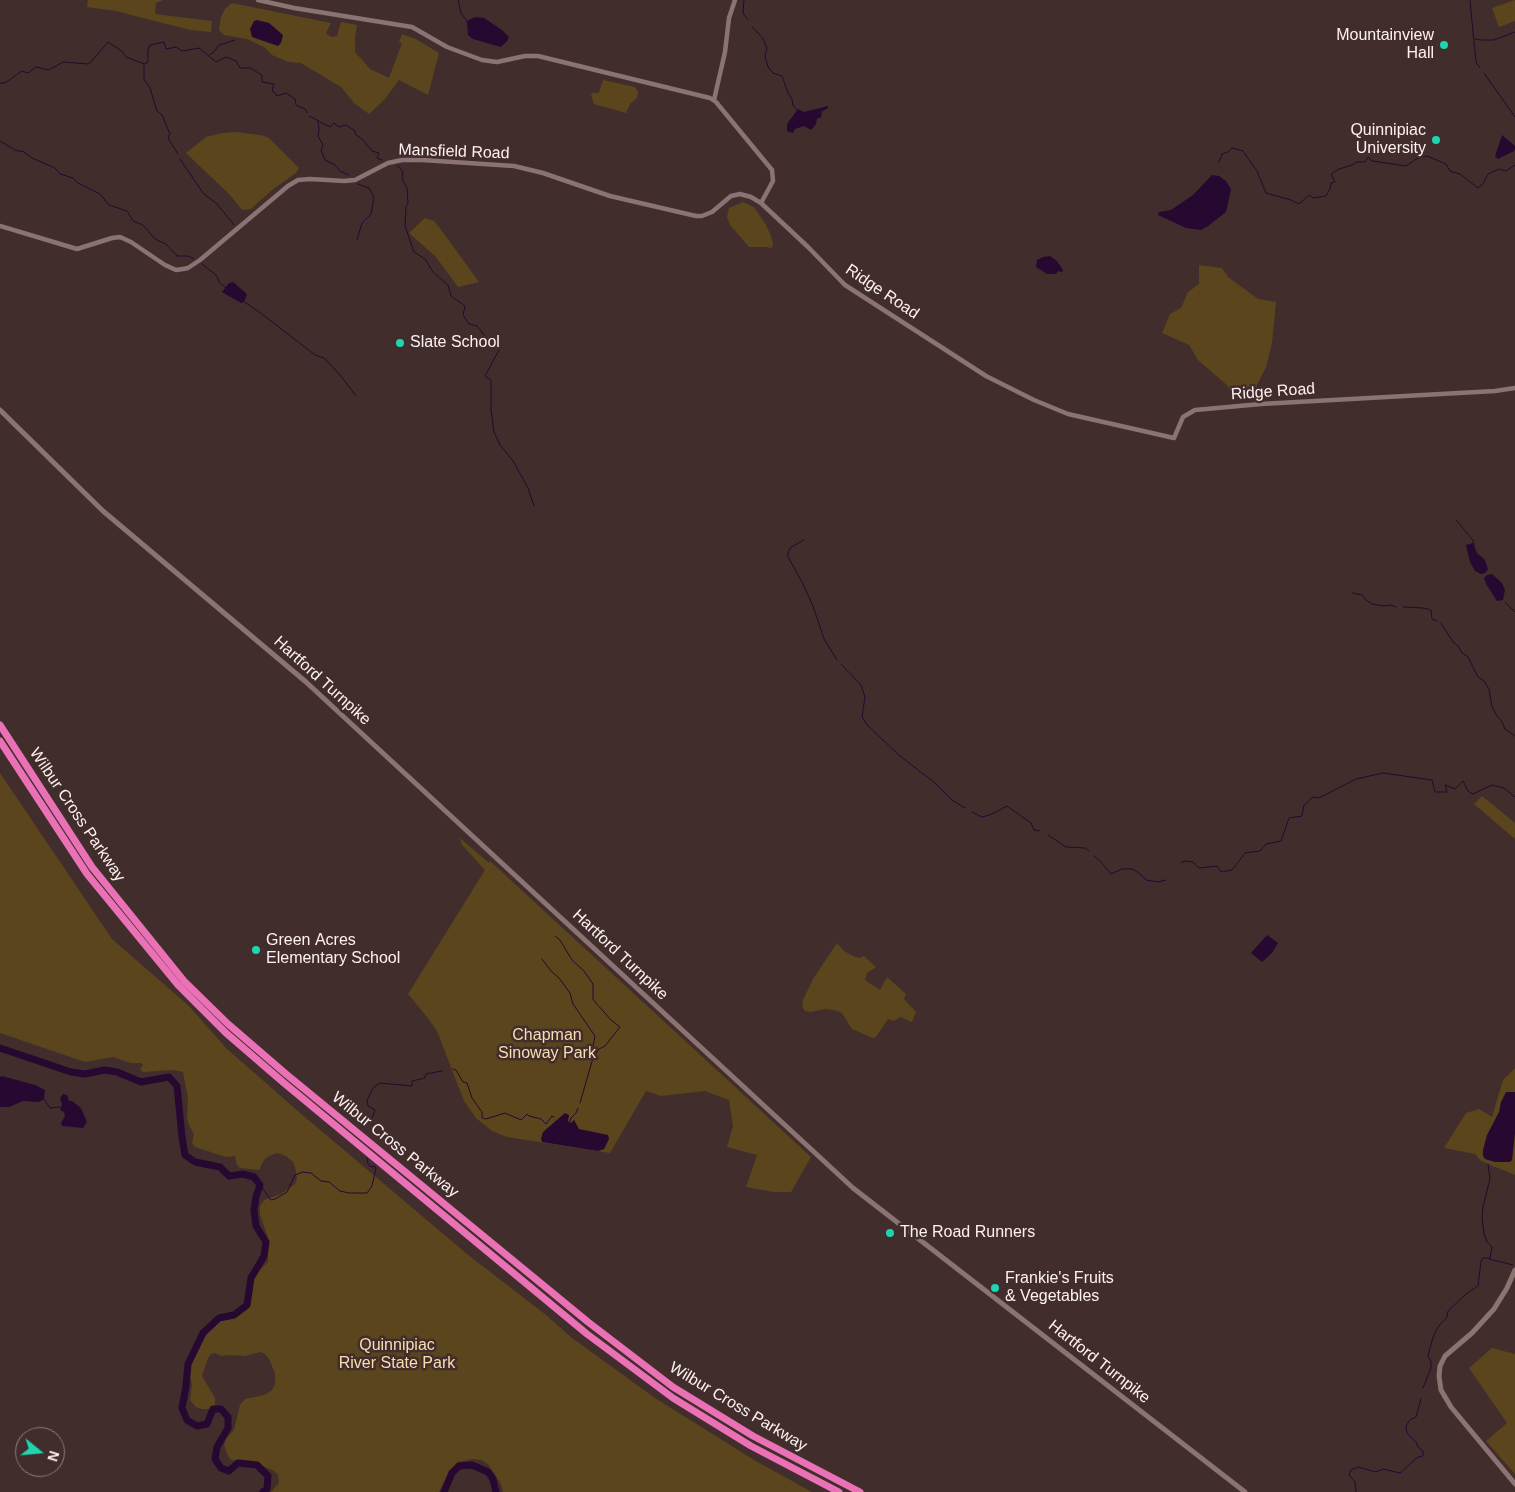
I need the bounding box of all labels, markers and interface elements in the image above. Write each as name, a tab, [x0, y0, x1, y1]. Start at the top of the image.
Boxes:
place label: Mountainview Hall	[1336, 26, 1434, 64]
marker: Mountainview Hall	[1438, 39, 1450, 51]
place label: Quinnipiac University	[1350, 121, 1426, 159]
marker: Quinnipiac University	[1430, 134, 1442, 146]
street label: Mansfield Road	[398, 140, 510, 164]
street label: Ridge Road	[842, 260, 922, 324]
place label: Slate School	[410, 333, 500, 353]
marker: Slate School	[394, 337, 406, 349]
street label: Ridge Road	[1230, 379, 1316, 405]
street label: Hartford Turnpike	[270, 632, 374, 730]
street label: Wilbur Cross Parkway	[25, 744, 129, 886]
street label: Hartford Turnpike	[568, 906, 672, 1004]
place label: Green Acres Elementary School	[266, 931, 400, 969]
marker: Green Acres Elementary School	[250, 944, 262, 956]
park label: Chapman Sinoway Park	[498, 1026, 596, 1064]
street label: Wilbur Cross Parkway	[328, 1088, 462, 1202]
place label: The Road Runners	[900, 1223, 1035, 1243]
marker: The Road Runners	[884, 1227, 896, 1239]
place label: Frankie's Fruits & Vegetables	[1005, 1269, 1114, 1307]
marker: Frankie's Fruits & Vegetables	[989, 1282, 1001, 1294]
street label: Hartford Turnpike	[1044, 1316, 1154, 1408]
park label: Quinnipiac River State Park	[339, 1336, 455, 1374]
street label: Wilbur Cross Parkway	[666, 1358, 810, 1456]
north arrow	[15, 1427, 65, 1477]
text: N	[44, 1449, 63, 1463]

